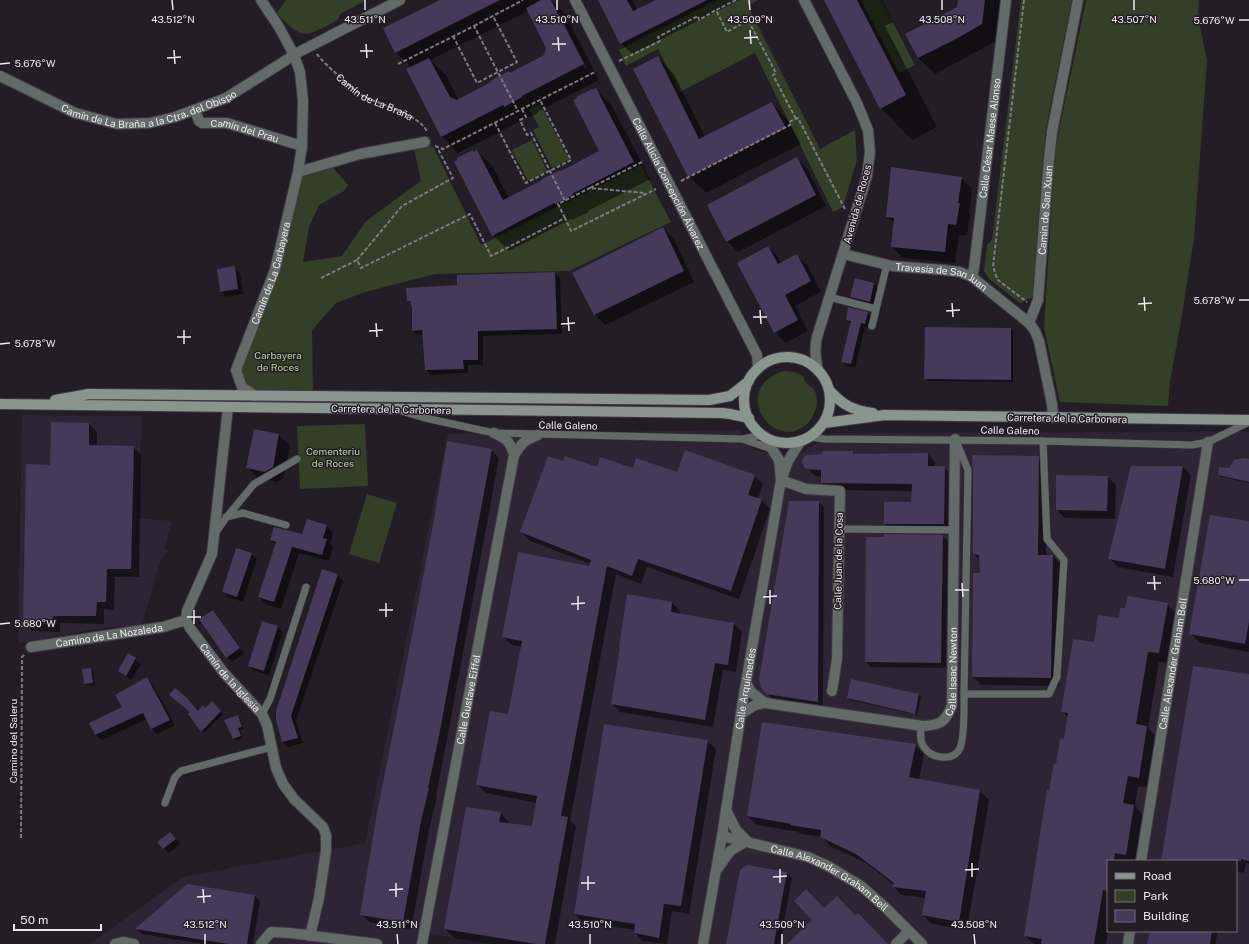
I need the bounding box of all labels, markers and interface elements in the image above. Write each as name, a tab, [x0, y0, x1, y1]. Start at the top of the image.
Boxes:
text: 43.512°N	[151, 13, 195, 25]
text: 43.511°N	[344, 13, 386, 25]
text: 43.510°N	[535, 13, 579, 25]
text: 43.509°N	[727, 13, 773, 25]
text: 43.508°N	[919, 13, 965, 25]
text: 43.507°N	[1111, 13, 1157, 25]
text: 5.676°W	[1194, 14, 1235, 26]
text: 5.676°W	[15, 57, 56, 69]
street label: Camín de La Braña	[334, 71, 415, 123]
street label: Calle César Maese Alonso	[976, 77, 1003, 199]
street label: Camín de La Braña a la Ctra. del Obispo	[59, 87, 239, 130]
street label: Camín del Prau	[211, 116, 280, 145]
street label: Calle Alicia Concepción Álvarez	[630, 116, 708, 251]
street label: Avenida de Roces	[841, 163, 873, 245]
street label: Camin de San Xuan	[1036, 164, 1055, 255]
street label: Camín de La Carbayera	[248, 221, 292, 326]
street label: Travesía de San Juan	[895, 260, 990, 293]
text: 5.678°W	[1193, 294, 1235, 306]
text: 5.678°W	[14, 337, 56, 349]
park label: Carbayera de Roces	[254, 349, 302, 373]
street label: Carretera de la Carbonera	[331, 402, 451, 416]
street label: Carretera de la Carbonera	[1007, 411, 1127, 425]
street label: Calle Galeno	[539, 418, 598, 432]
street label: Calle Galeno	[981, 423, 1040, 437]
park label: Cementeriu de Roces	[306, 445, 360, 469]
street label: Calle Juan de la Cosa	[831, 512, 845, 610]
text: 5.680°W	[1193, 574, 1235, 586]
street label: Calle Alexander Graham Bell	[1156, 597, 1189, 730]
text: 5.680°W	[14, 617, 56, 629]
street label: Camino de La Nozaleda	[55, 621, 164, 649]
street label: Calle Isaac Newton	[942, 627, 959, 718]
street label: Camín de la Iglesia	[197, 641, 263, 715]
street label: Calle Arquímedes	[733, 647, 758, 730]
street label: Calle Gustave Eiffel	[454, 653, 482, 745]
street label: Camino del Saleru	[7, 698, 19, 783]
street label: Calle Alexander Graham Bell	[769, 842, 891, 913]
legend	[1107, 860, 1237, 932]
text: Road	[1143, 869, 1171, 883]
text: Park	[1143, 889, 1169, 903]
scale bar	[14, 906, 101, 932]
text: Building	[1143, 909, 1189, 923]
text: 50 m	[20, 913, 48, 927]
text: 43.512°N	[183, 918, 227, 930]
text: 43.511°N	[376, 918, 418, 930]
text: 43.510°N	[568, 918, 612, 930]
text: 43.509°N	[759, 918, 805, 930]
text: 43.508°N	[951, 918, 997, 930]

